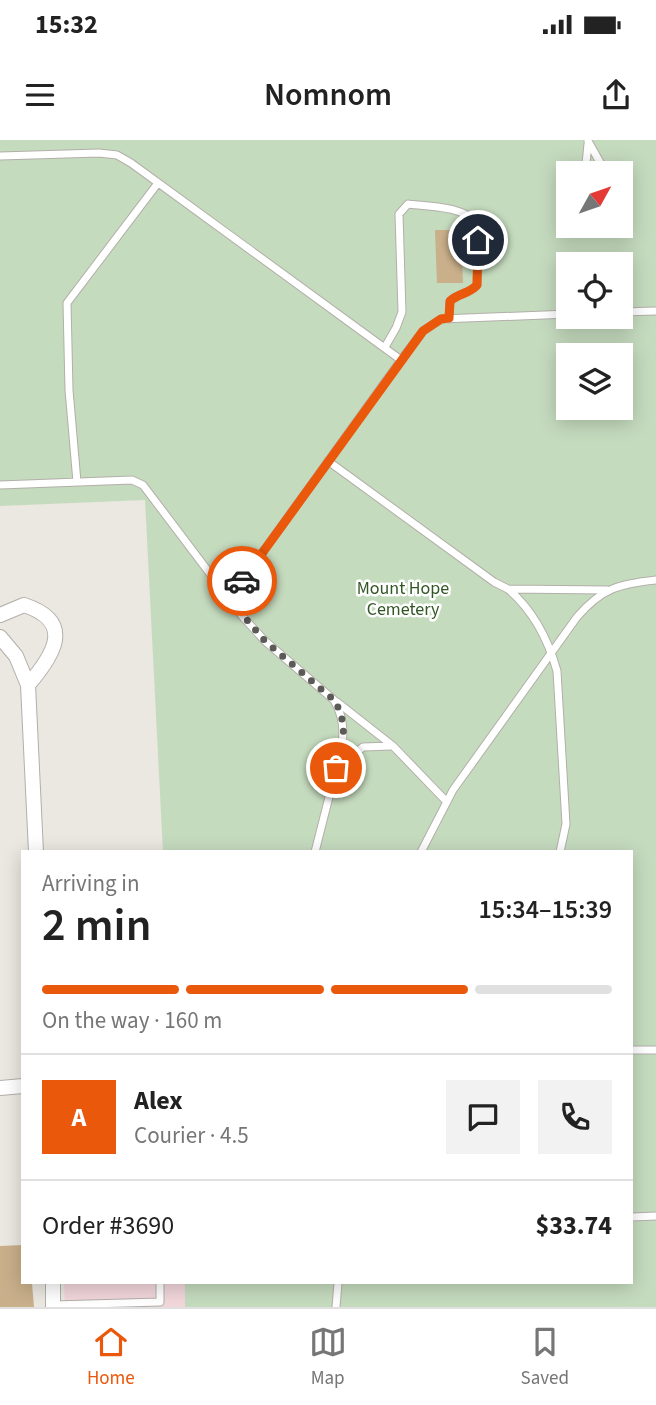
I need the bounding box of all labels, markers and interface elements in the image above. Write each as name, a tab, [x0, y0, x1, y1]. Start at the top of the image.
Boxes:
text: 15:32	[35, 6, 98, 43]
text: Nomnom	[264, 72, 392, 118]
icon: menu	[21, 76, 59, 114]
icon: share	[597, 76, 635, 114]
north arrow	[556, 161, 634, 238]
map controls	[556, 161, 633, 420]
pin	[448, 210, 508, 270]
icon: home	[459, 221, 497, 259]
button: locate	[556, 252, 633, 329]
button: layers	[556, 343, 633, 420]
courier	[207, 546, 277, 616]
icon: car	[223, 562, 261, 600]
park label: Mount Hope Cemetery	[357, 576, 449, 622]
pin	[306, 738, 366, 798]
icon: bag	[317, 749, 355, 787]
text: Arriving in	[42, 867, 140, 900]
text: 15:34–15:39	[479, 891, 612, 928]
text: 2 min	[42, 893, 151, 958]
text: On the way · 160 m	[42, 1004, 222, 1037]
button: chat	[446, 1080, 520, 1154]
button: phone	[538, 1080, 612, 1154]
text: Alex	[134, 1082, 183, 1119]
text: A	[72, 1099, 86, 1136]
text: Courier · 4.5	[134, 1119, 249, 1152]
text: Order #3690	[42, 1207, 174, 1244]
text: $33.74	[536, 1207, 612, 1244]
tab: Home	[87, 1323, 135, 1392]
tab: Map	[309, 1323, 347, 1392]
tab: Saved	[521, 1323, 569, 1392]

